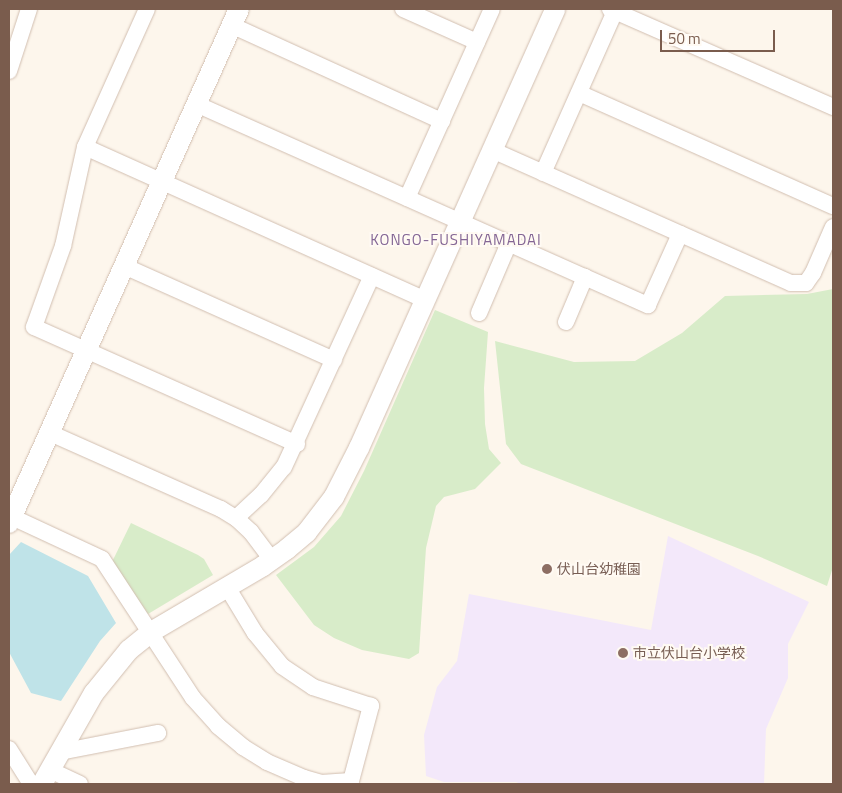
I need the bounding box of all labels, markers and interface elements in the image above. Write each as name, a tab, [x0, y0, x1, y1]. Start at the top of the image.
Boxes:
scale bar	[662, 20, 777, 52]
text: 50 m	[668, 27, 701, 50]
district label: KONGO-FUSHIYAMADAI	[368, 231, 544, 249]
place label: 伏山台幼稚園	[557, 561, 641, 577]
marker: 伏山台幼稚園	[541, 563, 553, 575]
place label: 市立伏山台小学校	[633, 645, 745, 661]
marker: 市立伏山台小学校	[617, 647, 629, 659]

